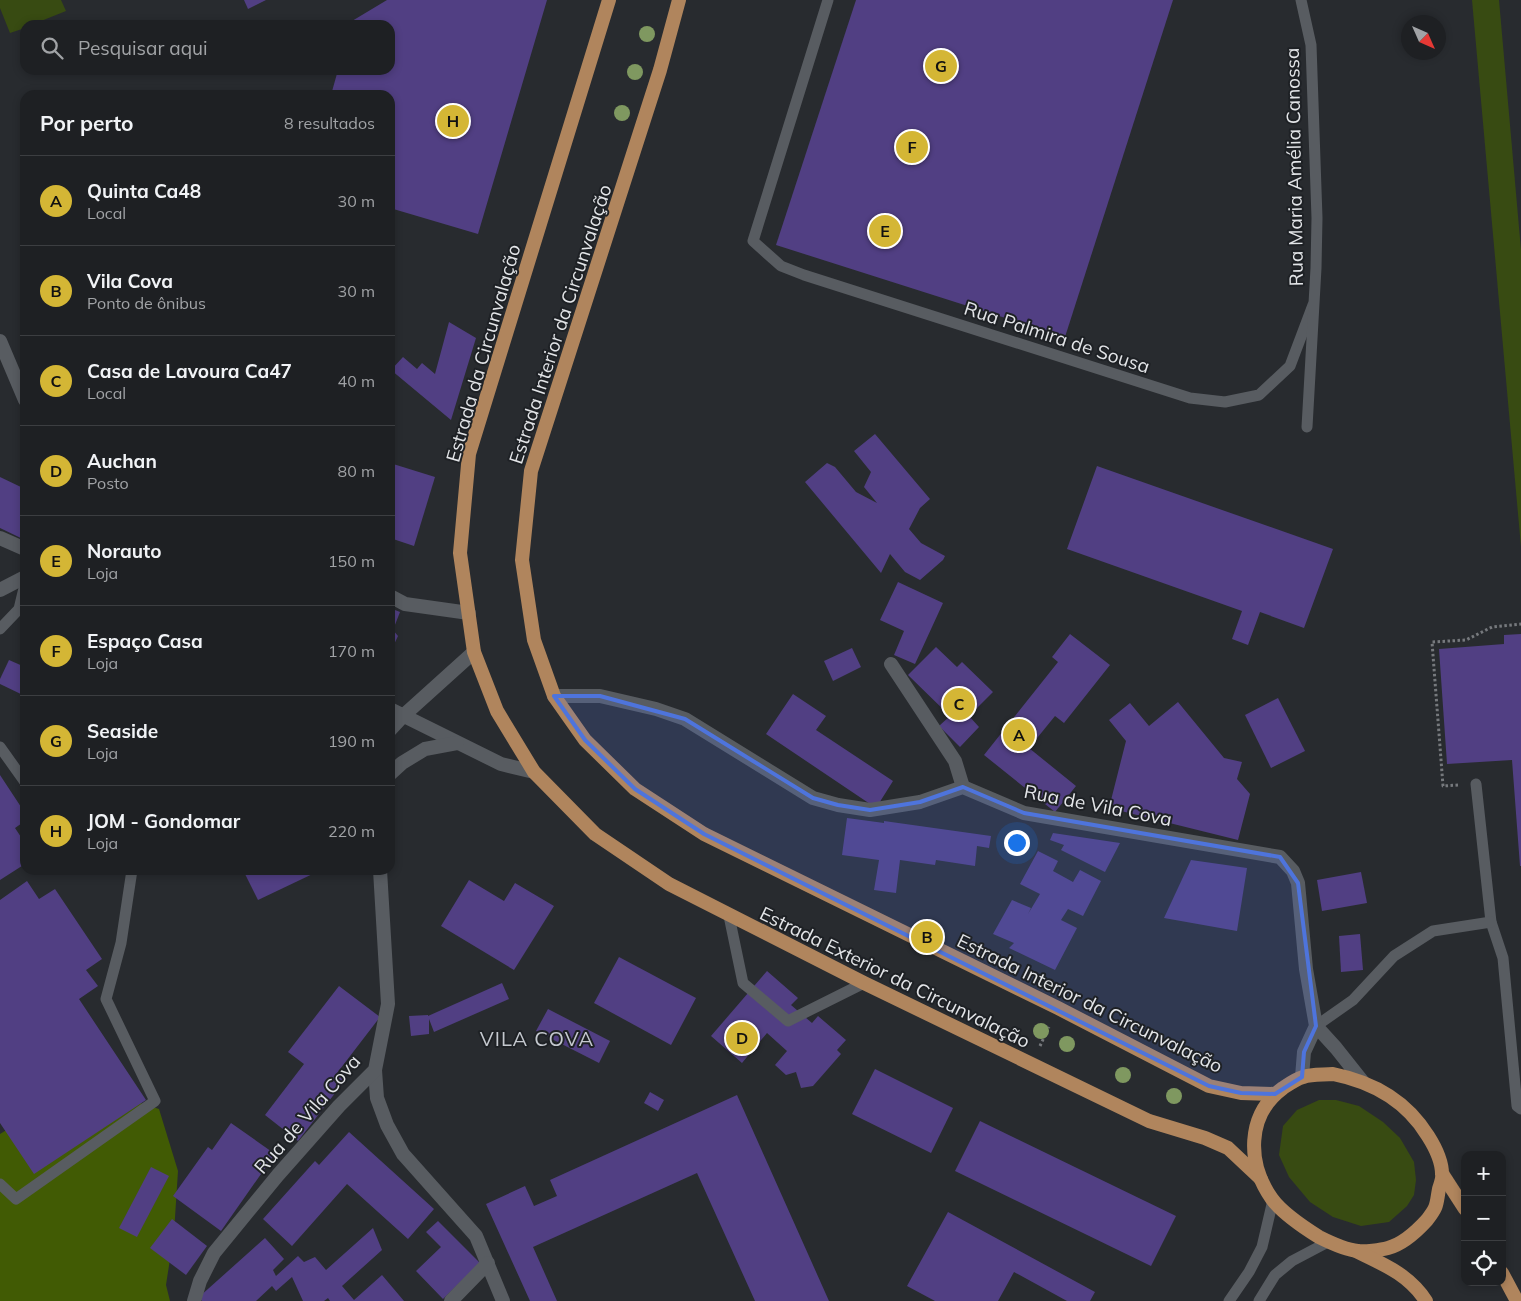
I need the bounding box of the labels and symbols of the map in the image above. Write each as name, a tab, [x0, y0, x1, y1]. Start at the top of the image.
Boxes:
north arrow	[1401, 15, 1446, 60]
pin: G	[925, 47, 957, 85]
street label: Rua Maria Amélia Canossa	[1280, 47, 1308, 287]
pin: H	[437, 102, 469, 140]
pin: F	[896, 128, 928, 166]
street label: Estrada Interior da Circunvalação	[503, 181, 617, 467]
pin: E	[869, 212, 901, 250]
street label: Estrada da Circunvalação	[440, 241, 526, 465]
street label: Rua Palmira de Sousa	[961, 296, 1153, 378]
pin: C	[943, 685, 975, 723]
pin: A	[1003, 716, 1035, 754]
street label: Rua de Vila Cova	[1022, 779, 1174, 831]
your location	[1004, 830, 1030, 856]
street label: Estrada Exterior da Circunvalação	[756, 901, 1034, 1053]
pin: B	[911, 918, 943, 956]
street label: Estrada Interior da Circunvalação	[953, 928, 1227, 1078]
pin: D	[726, 1019, 758, 1057]
district label: VILA COVA	[480, 1026, 594, 1051]
street label: Rua de Vila Cova	[249, 1049, 365, 1179]

